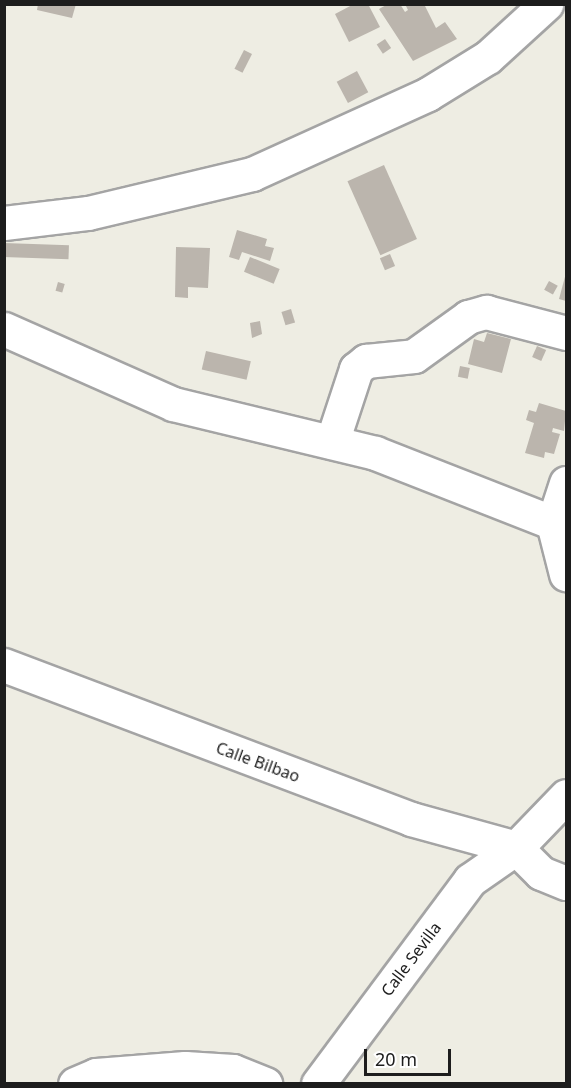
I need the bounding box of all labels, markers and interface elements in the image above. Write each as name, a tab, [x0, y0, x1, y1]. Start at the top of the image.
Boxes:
street label: Calle Bilbao	[214, 738, 302, 786]
street label: Calle Sevilla	[377, 918, 445, 1000]
scale bar	[367, 1037, 454, 1075]
text: 20 m	[375, 1047, 417, 1071]

